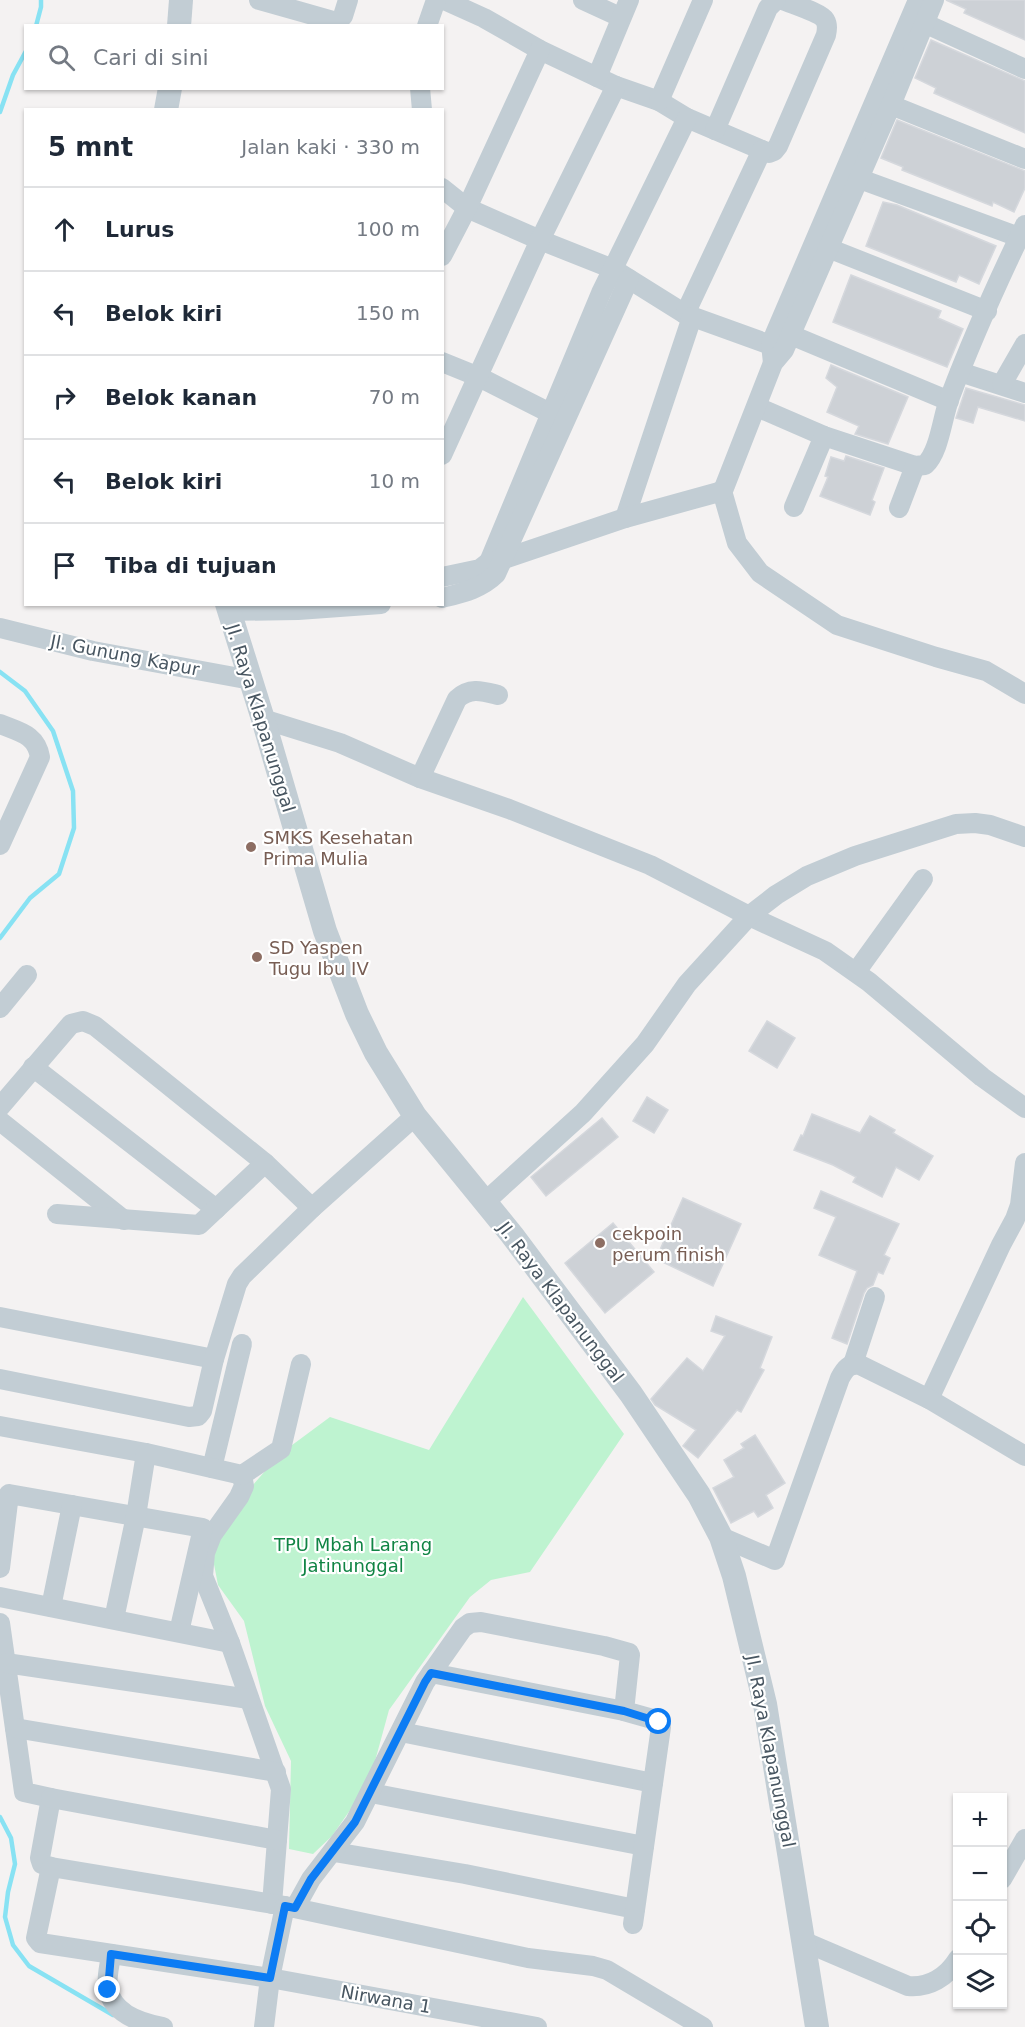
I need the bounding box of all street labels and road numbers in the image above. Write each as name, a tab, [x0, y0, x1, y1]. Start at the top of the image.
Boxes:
street label: Jl. Raya Klapanunggal	[222, 620, 300, 815]
street label: Jl. Gunung Kapur	[48, 630, 202, 680]
street label: Jl. Raya Klapanunggal	[493, 1217, 628, 1386]
street label: Jl. Raya Klapanunggal	[742, 1652, 800, 1849]
street label: Nirwana 1	[339, 1981, 433, 2017]

